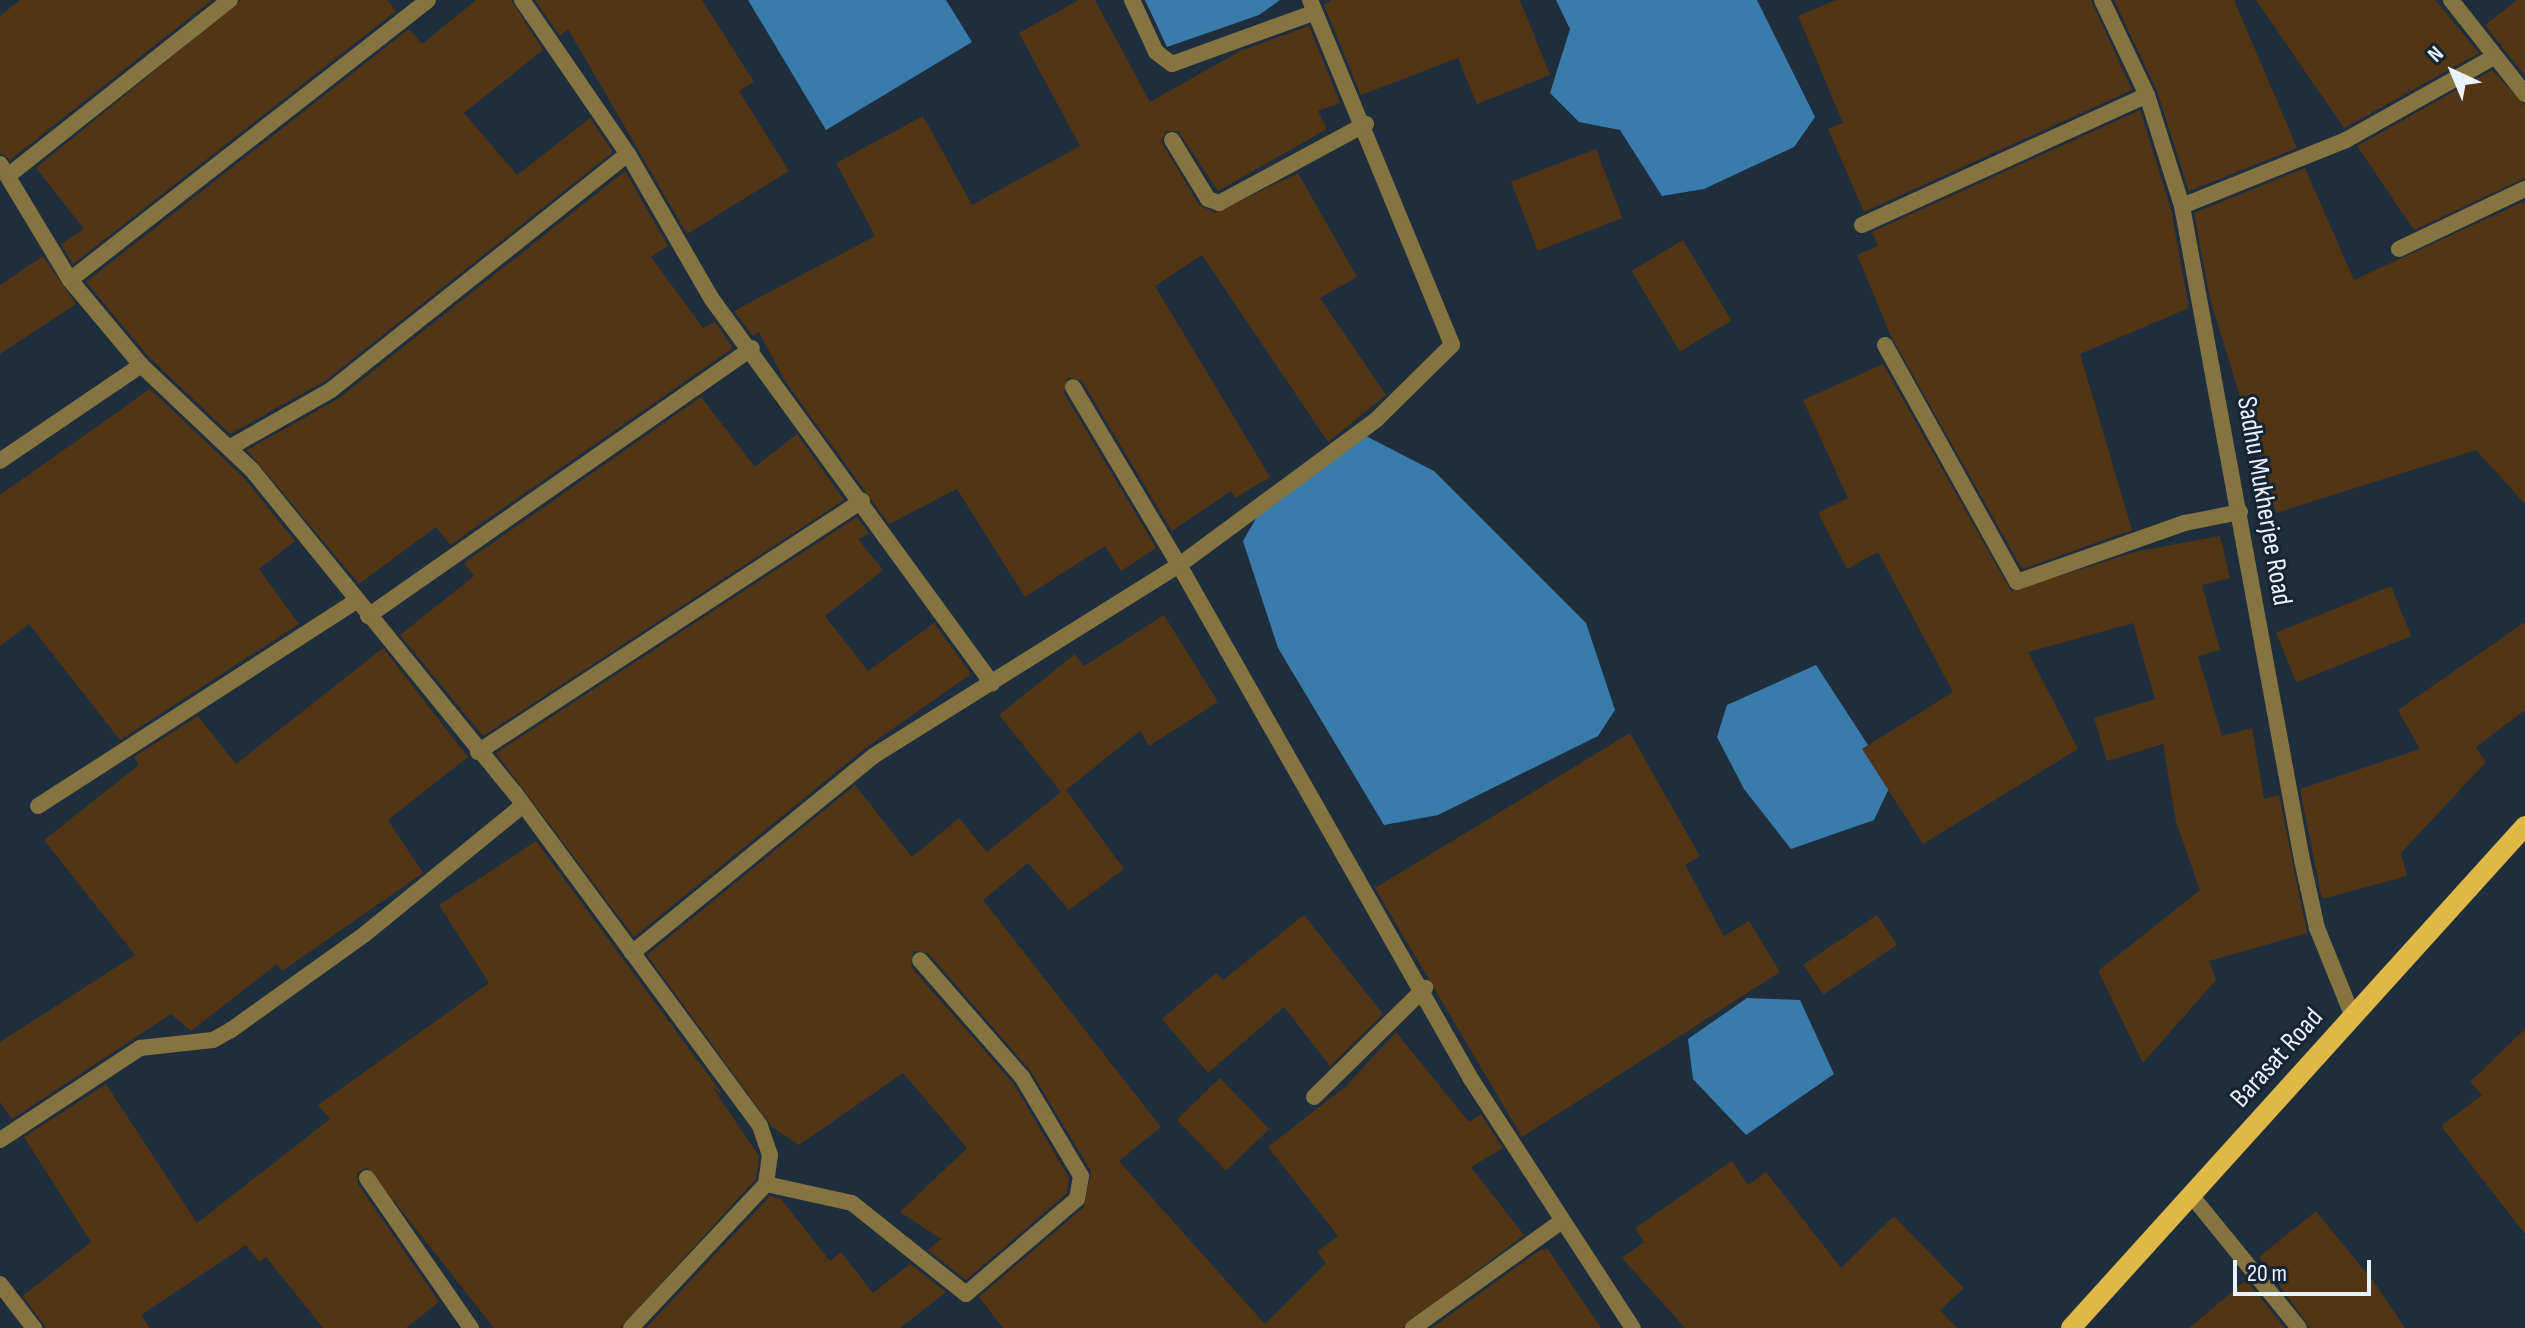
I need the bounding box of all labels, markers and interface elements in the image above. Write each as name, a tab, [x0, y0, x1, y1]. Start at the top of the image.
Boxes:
north arrow	[2413, 32, 2493, 112]
text: N	[2422, 41, 2450, 68]
street label: Sadhu Mukherjee Road	[2229, 394, 2299, 608]
street label: Barasat Road	[2224, 1001, 2330, 1115]
scale bar	[2237, 1244, 2375, 1294]
text: 20 m	[2247, 1259, 2287, 1288]

